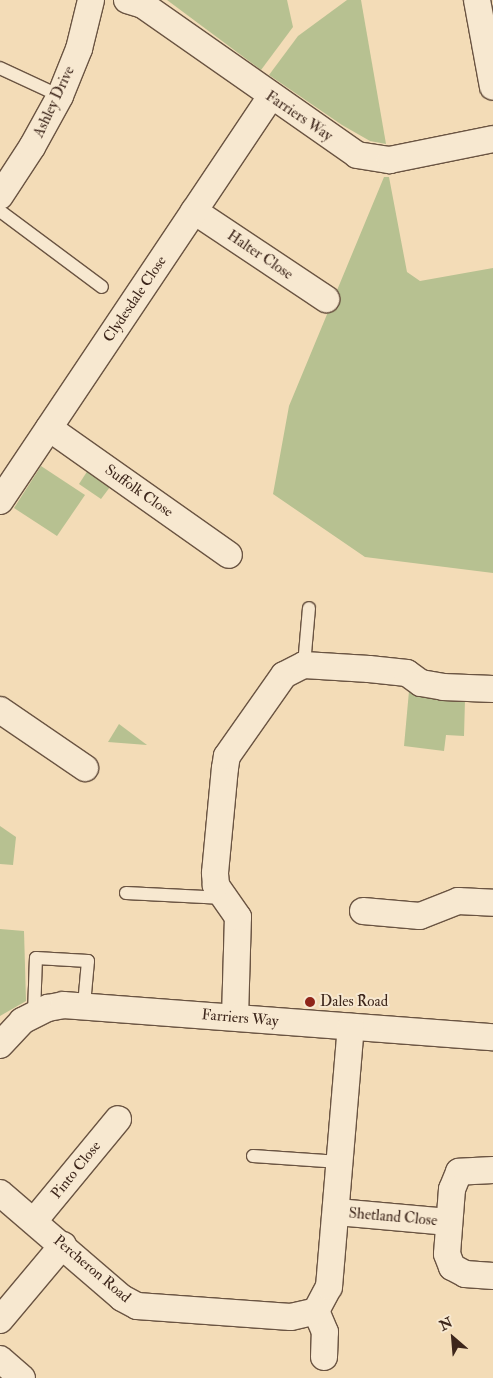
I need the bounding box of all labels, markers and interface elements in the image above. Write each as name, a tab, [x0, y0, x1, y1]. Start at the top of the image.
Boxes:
street label: Ashley Drive	[30, 63, 78, 141]
street label: Farriers Way	[262, 87, 336, 145]
street label: Halter Close	[224, 226, 296, 284]
street label: Clydesdale Close	[100, 252, 170, 346]
street label: Suffolk Close	[101, 461, 177, 521]
place label: Dales Road	[320, 993, 388, 1011]
marker: Dales Road	[304, 996, 316, 1008]
street label: Farriers Way	[201, 1006, 279, 1030]
street label: Pinto Close	[47, 1138, 105, 1202]
street label: Shetland Close	[348, 1204, 438, 1230]
street label: Percheron Road	[50, 1231, 134, 1307]
north arrow	[428, 1313, 478, 1363]
text: N	[437, 1314, 455, 1335]

